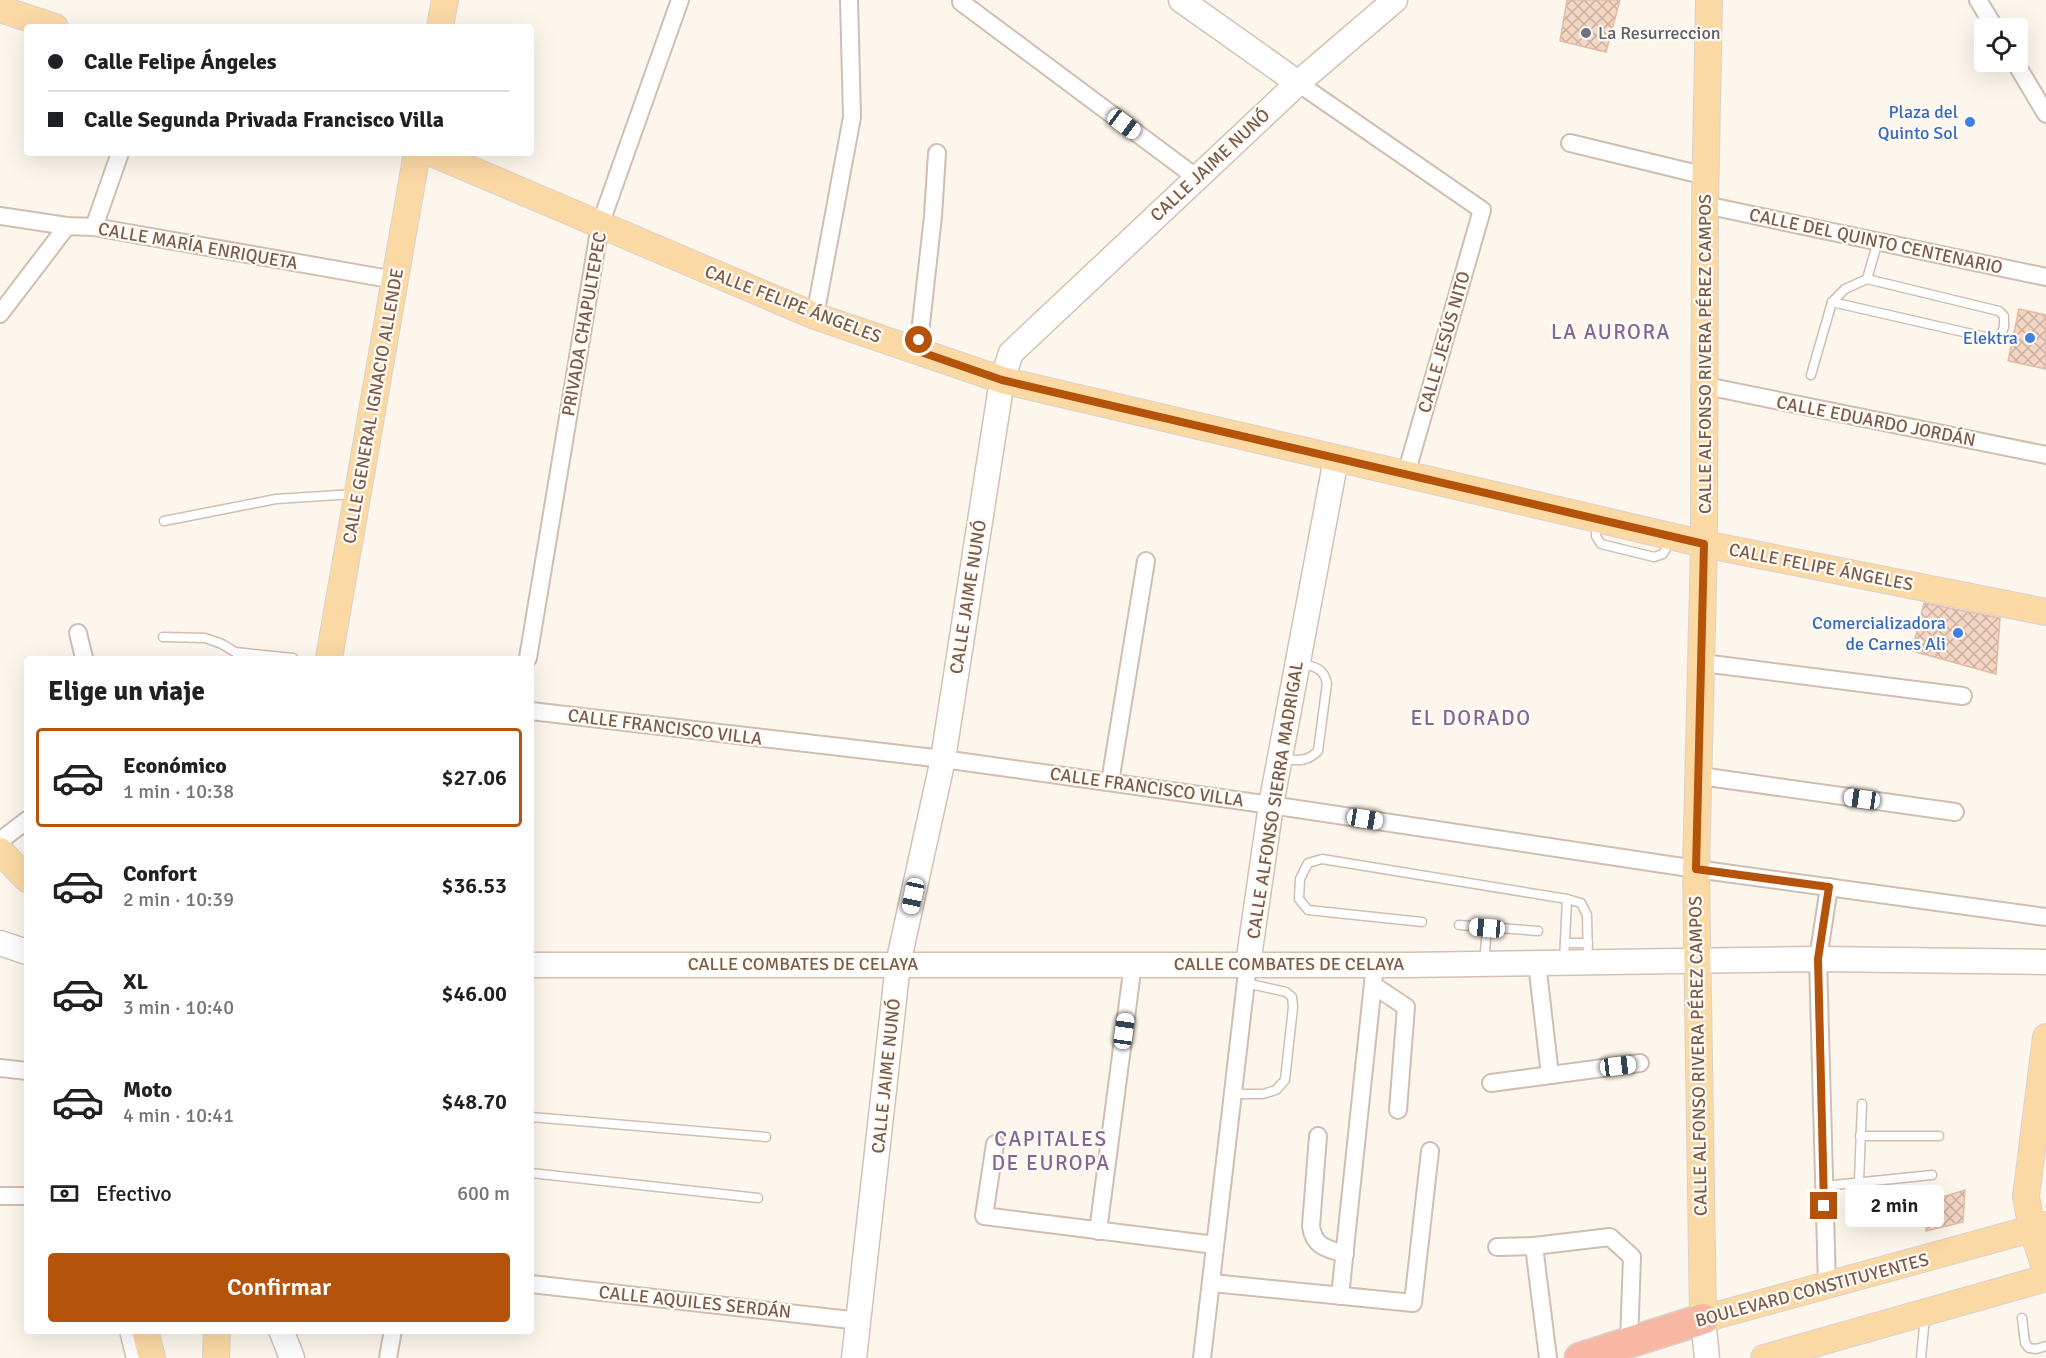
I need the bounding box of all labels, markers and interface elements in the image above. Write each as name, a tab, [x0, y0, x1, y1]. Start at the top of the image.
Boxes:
map controls	[1974, 18, 2028, 72]
button: locate	[1974, 18, 2028, 72]
place label: La Resurreccion	[1598, 22, 1721, 44]
marker: La Resurreccion	[1579, 26, 1593, 40]
text: Calle Felipe Ángeles	[84, 48, 277, 75]
place label: Plaza del Quinto Sol	[1878, 101, 1958, 144]
street label: CALLE JAIME NUNÓ	[1146, 104, 1274, 226]
text: Calle Segunda Privada Francisco Villa	[84, 106, 444, 133]
car	[1104, 106, 1144, 142]
marker: Plaza del Quinto Sol	[1963, 115, 1977, 129]
street label: CALLE ALFONSO RIVERA PÉREZ CAMPOS	[1694, 194, 1716, 514]
street label: CALLE DEL QUINTO CENTENARIO	[1747, 203, 2005, 279]
street label: CALLE MARÍA ENRIQUETA	[96, 218, 300, 274]
street label: PRIVADA CHAPULTEPEC	[557, 230, 611, 418]
street label: CALLE FELIPE ÁNGELES	[702, 260, 884, 348]
street label: CALLE GENERAL IGNACIO ALLENDE	[338, 267, 408, 545]
street label: CALLE JESÚS NITO	[1413, 269, 1475, 415]
district label: LA AURORA	[1551, 319, 1671, 345]
route start	[905, 326, 932, 353]
place label: Elektra	[1963, 327, 2018, 349]
marker: Elektra	[2023, 331, 2037, 345]
street label: CALLE EDUARDO JORDÁN	[1774, 391, 1978, 451]
street label: CALLE JAIME NUNÓ	[945, 518, 991, 676]
street label: CALLE FELIPE ÁNGELES	[1727, 538, 1915, 596]
place label: Comercializadora de Carnes Ali	[1812, 612, 1946, 655]
marker: Comercializadora de Carnes Ali	[1951, 626, 1965, 640]
street label: CALLE ALFONSO SIERRA MADRIGAL	[1242, 660, 1308, 940]
text: Elige un viaje	[48, 675, 205, 708]
street label: CALLE FRANCISCO VILLA	[567, 704, 763, 750]
district label: EL DORADO	[1410, 705, 1532, 731]
icon: car	[51, 751, 105, 805]
text: Económico	[123, 752, 227, 779]
street label: CALLE FRANCISCO VILLA	[1049, 762, 1245, 812]
text: $27.06	[442, 764, 507, 791]
text: 1 min · 10:38	[123, 779, 234, 804]
car	[1843, 788, 1881, 810]
car	[1346, 807, 1384, 831]
icon: car	[51, 859, 105, 913]
text: Confort	[123, 860, 197, 887]
text: $36.53	[442, 872, 507, 899]
car	[900, 877, 926, 915]
text: 2 min · 10:39	[123, 887, 234, 912]
street label: CALLE ALFONSO RIVERA PÉREZ CAMPOS	[1684, 896, 1712, 1216]
car	[1468, 917, 1506, 939]
street label: CALLE COMBATES DE CELAYA	[688, 953, 918, 975]
street label: CALLE COMBATES DE CELAYA	[1174, 953, 1404, 975]
icon: car	[51, 967, 105, 1021]
text: XL	[123, 968, 148, 995]
text: $46.00	[442, 980, 507, 1007]
text: 3 min · 10:40	[123, 995, 234, 1020]
street label: CALLE JAIME NUNÓ	[867, 998, 905, 1154]
car	[1113, 1012, 1135, 1050]
car	[1599, 1055, 1637, 1077]
icon: car	[51, 1075, 105, 1129]
text: Moto	[123, 1076, 172, 1103]
text: $48.70	[442, 1088, 507, 1115]
text: 4 min · 10:41	[123, 1103, 234, 1128]
district label: CAPITALES DE EUROPA	[991, 1126, 1111, 1176]
icon: cash	[48, 1177, 81, 1210]
text: Efectivo	[96, 1180, 172, 1207]
text: 600 m	[457, 1181, 510, 1206]
callout: 2 min	[1845, 1185, 1944, 1227]
route end	[1810, 1192, 1837, 1219]
text: 2 min	[1871, 1193, 1918, 1218]
street label: BOULEVARD CONSTITUYENTES	[1693, 1248, 1931, 1332]
button: Confirmar	[48, 1253, 510, 1322]
street label: CALLE AQUILES SERDÁN	[598, 1281, 792, 1323]

